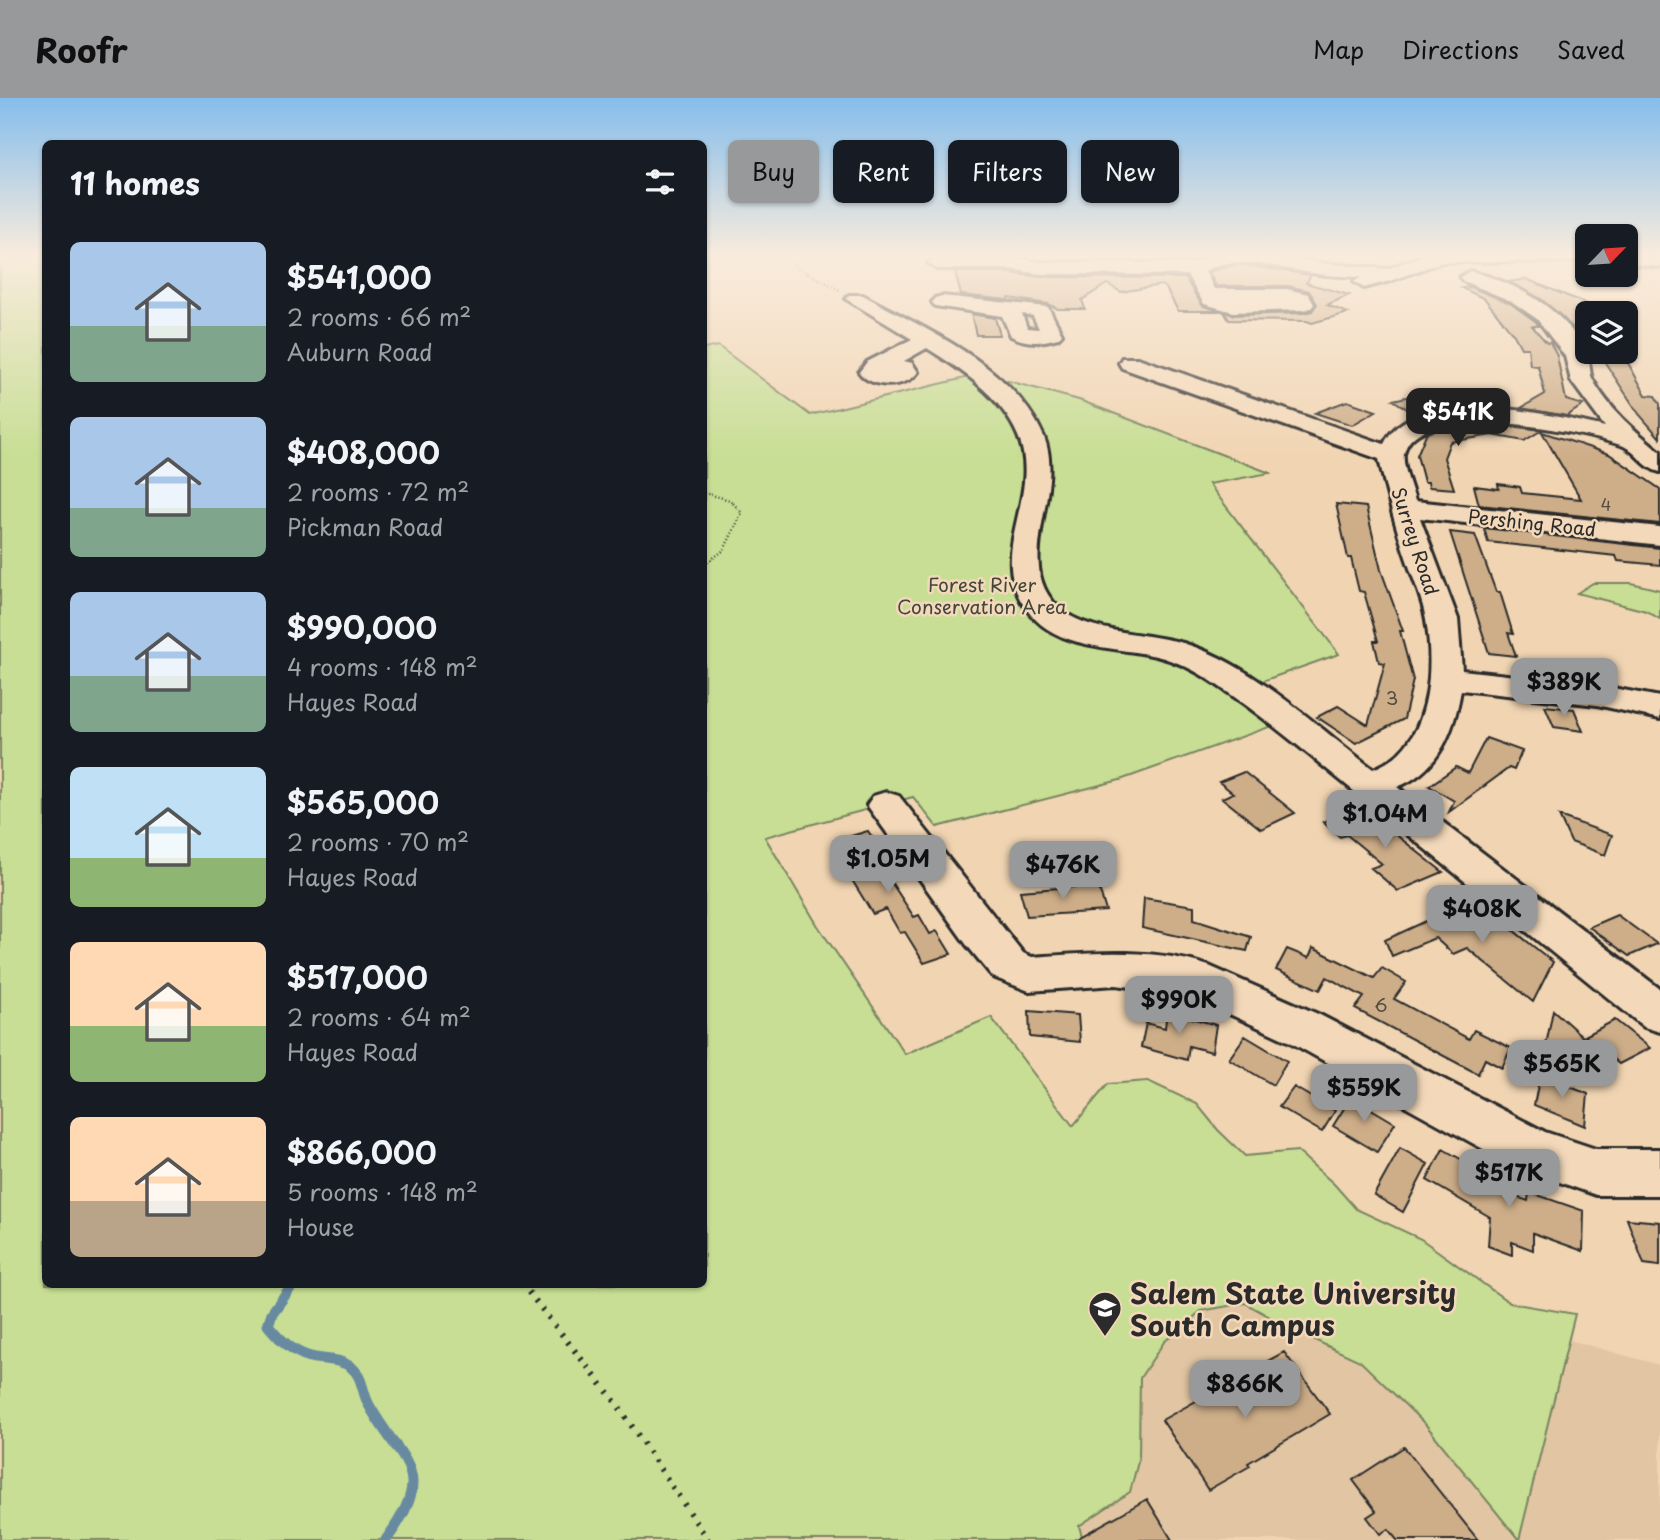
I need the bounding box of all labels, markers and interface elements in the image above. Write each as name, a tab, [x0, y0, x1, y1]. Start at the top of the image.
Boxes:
text: Roofr	[35, 24, 128, 74]
text: Map	[1313, 31, 1364, 67]
text: Directions	[1402, 31, 1519, 67]
text: Saved	[1557, 31, 1625, 67]
chip: Buy	[728, 140, 819, 203]
chip: Rent	[833, 140, 934, 203]
chip: Filters	[948, 140, 1067, 203]
chip: New	[1081, 140, 1179, 203]
text: 11 homes	[70, 160, 200, 205]
icon: filters	[641, 163, 679, 201]
north arrow	[1575, 224, 1638, 287]
map controls	[1575, 224, 1638, 364]
text: $541,000	[287, 254, 432, 299]
icon: home	[126, 270, 210, 354]
text: 2 rooms · 66 m²	[287, 299, 471, 334]
button: layers	[1575, 301, 1638, 364]
text: Auburn Road	[287, 334, 433, 369]
pin: $541K	[1409, 388, 1507, 448]
text: $541K	[1422, 393, 1494, 428]
text: $408,000	[287, 429, 440, 474]
icon: home	[126, 445, 210, 529]
text: 2 rooms · 72 m²	[287, 474, 469, 509]
street label: Surrey Road	[1385, 483, 1447, 599]
house number: 4	[1601, 492, 1611, 516]
street label: Pershing Road	[1467, 501, 1597, 543]
text: Pickman Road	[287, 509, 443, 544]
park label: Forest River Conservation Area	[897, 570, 1067, 620]
text: $990,000	[287, 604, 437, 649]
icon: home	[126, 620, 210, 704]
text: 4 rooms · 148 m²	[287, 649, 478, 684]
pin: $389K	[1515, 658, 1613, 718]
text: $389K	[1527, 663, 1601, 698]
house number: 3	[1386, 683, 1398, 711]
text: Hayes Road	[287, 684, 418, 719]
text: $565,000	[287, 779, 439, 824]
pin: $1.04M	[1328, 790, 1442, 850]
icon: home	[126, 795, 210, 879]
text: $1.04M	[1342, 795, 1428, 830]
text: 2 rooms · 70 m²	[287, 824, 469, 859]
pin: $1.05M	[831, 836, 945, 895]
text: $1.05M	[846, 840, 930, 875]
pin: $476K	[1014, 842, 1112, 901]
text: $476K	[1026, 846, 1100, 881]
text: Hayes Road	[287, 859, 418, 894]
pin: $408K	[1433, 886, 1531, 945]
text: $408K	[1442, 890, 1522, 925]
text: $517,000	[287, 954, 428, 999]
icon: home	[126, 970, 210, 1054]
pin: $990K	[1130, 976, 1228, 1036]
text: $990K	[1141, 981, 1217, 1016]
house number: 6	[1374, 990, 1388, 1018]
text: 2 rooms · 64 m²	[287, 999, 471, 1034]
text: Hayes Road	[287, 1034, 418, 1069]
pin: $565K	[1513, 1040, 1611, 1100]
text: $565K	[1523, 1045, 1601, 1080]
pin: $559K	[1315, 1065, 1413, 1124]
text: $559K	[1327, 1069, 1401, 1104]
text: $866,000	[287, 1129, 437, 1174]
icon: home	[126, 1145, 210, 1229]
pin: $517K	[1460, 1150, 1558, 1209]
text: $517K	[1475, 1154, 1543, 1189]
text: 5 rooms · 148 m²	[287, 1174, 478, 1209]
text: House	[287, 1209, 354, 1244]
place label: Salem State University South Campus	[1130, 1271, 1456, 1346]
school or university icon: Salem State University South Campus	[1086, 1289, 1124, 1338]
pin: $866K	[1196, 1360, 1294, 1420]
text: $866K	[1206, 1365, 1284, 1400]

